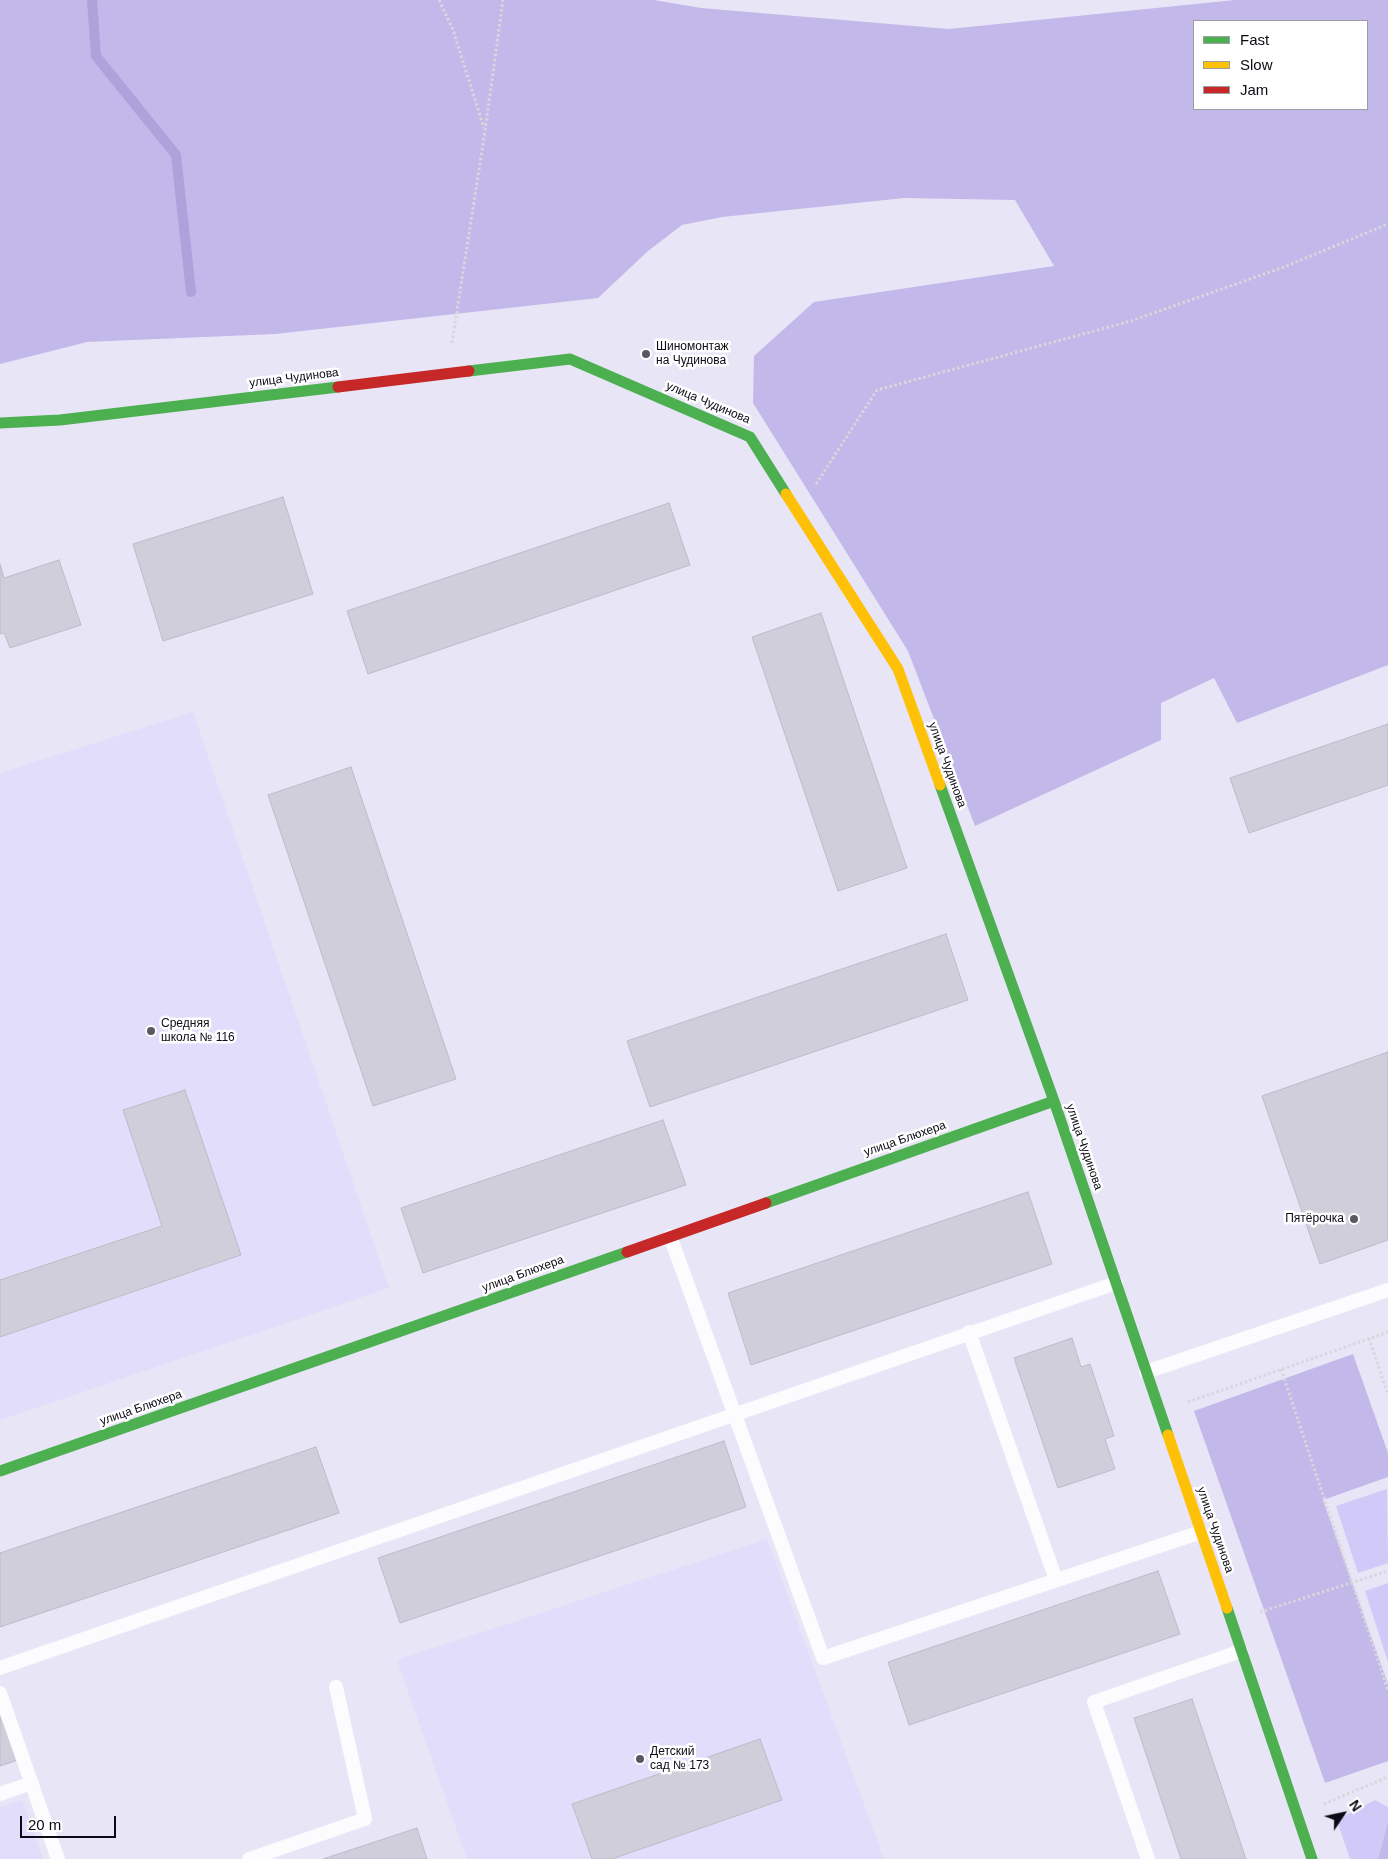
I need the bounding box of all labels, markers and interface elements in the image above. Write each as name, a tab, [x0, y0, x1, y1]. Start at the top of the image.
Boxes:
legend	[1193, 20, 1368, 110]
text: Fast	[1240, 31, 1269, 48]
text: Slow	[1240, 56, 1273, 73]
text: Jam	[1240, 81, 1268, 98]
place label: Шиномонтаж на Чудинова	[656, 340, 729, 368]
marker: Шиномонтаж на Чудинова	[640, 348, 652, 360]
street label: улица Чудинова	[249, 365, 339, 391]
street label: улица Чудинова	[664, 379, 752, 427]
street label: улица Чудинова	[925, 720, 969, 810]
place label: Средняя школа № 116	[161, 1017, 235, 1045]
marker: Средняя школа № 116	[145, 1025, 157, 1037]
street label: улица Чудинова	[1063, 1102, 1105, 1192]
street label: улица Блюхера	[862, 1118, 948, 1160]
place label: Пятёрочка	[1285, 1212, 1344, 1226]
marker: Пятёрочка	[1348, 1213, 1360, 1225]
street label: улица Блюхера	[480, 1253, 566, 1295]
street label: улица Блюхера	[98, 1387, 184, 1429]
street label: улица Чудинова	[1194, 1485, 1236, 1575]
place label: Детский сад № 173	[650, 1745, 709, 1773]
marker: Детский сад № 173	[634, 1753, 646, 1765]
north arrow	[1318, 1789, 1368, 1839]
text: N	[1346, 1797, 1365, 1814]
scale bar	[22, 1806, 119, 1838]
text: 20 m	[28, 1816, 61, 1833]

